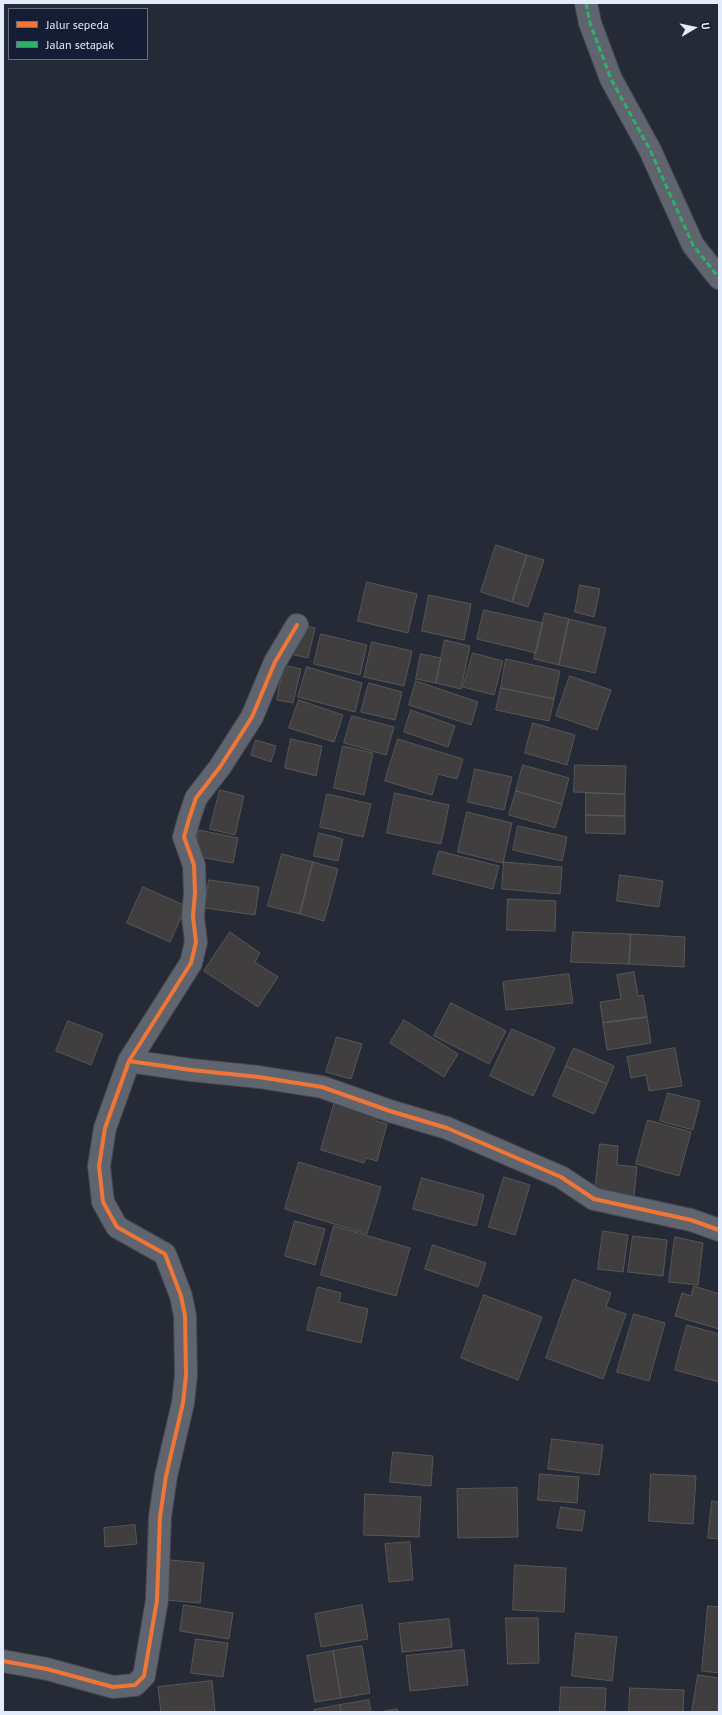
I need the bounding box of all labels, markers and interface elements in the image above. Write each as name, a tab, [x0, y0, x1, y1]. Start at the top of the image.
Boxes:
legend	[8, 8, 148, 60]
north arrow	[674, 8, 714, 48]
text: Jalur sepeda	[46, 17, 109, 32]
text: U	[698, 22, 713, 31]
text: Jalan setapak	[46, 37, 114, 52]

